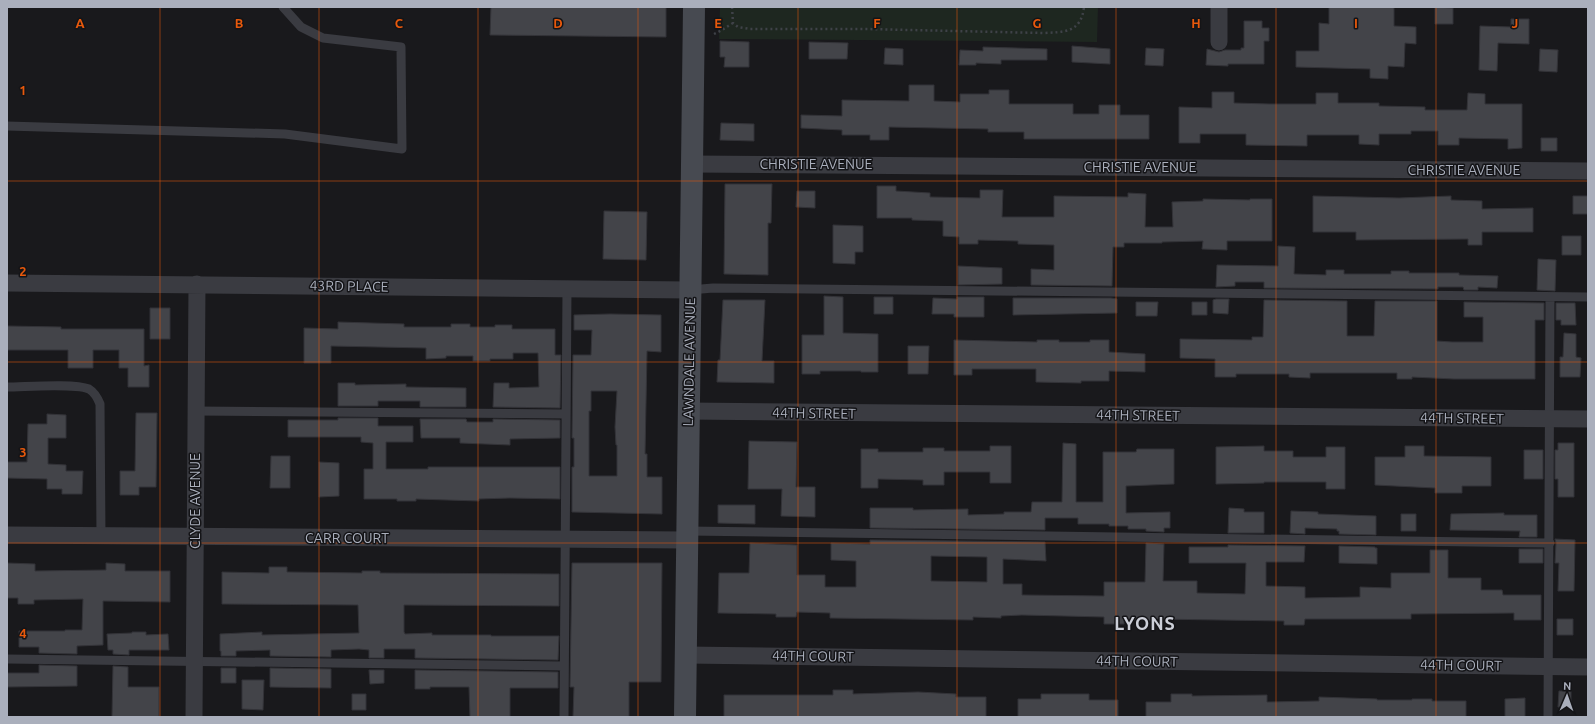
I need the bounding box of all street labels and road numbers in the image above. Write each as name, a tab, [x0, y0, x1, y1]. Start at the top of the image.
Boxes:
street label: CHRISTIE AVENUE	[760, 156, 873, 172]
street label: CHRISTIE AVENUE	[1084, 159, 1197, 175]
street label: CHRISTIE AVENUE	[1408, 162, 1521, 178]
street label: 43RD PLACE	[309, 277, 389, 295]
street label: LAWNDALE AVENUE	[680, 297, 698, 427]
street label: 44TH STREET	[772, 404, 856, 422]
street label: 44TH STREET	[1096, 406, 1180, 424]
street label: 44TH STREET	[1420, 409, 1504, 427]
street label: CLYDE AVENUE	[187, 453, 203, 549]
street label: CARR COURT	[305, 530, 389, 546]
street label: 44TH COURT	[772, 647, 854, 665]
street label: 44TH COURT	[1096, 652, 1178, 670]
street label: 44TH COURT	[1420, 656, 1502, 674]

